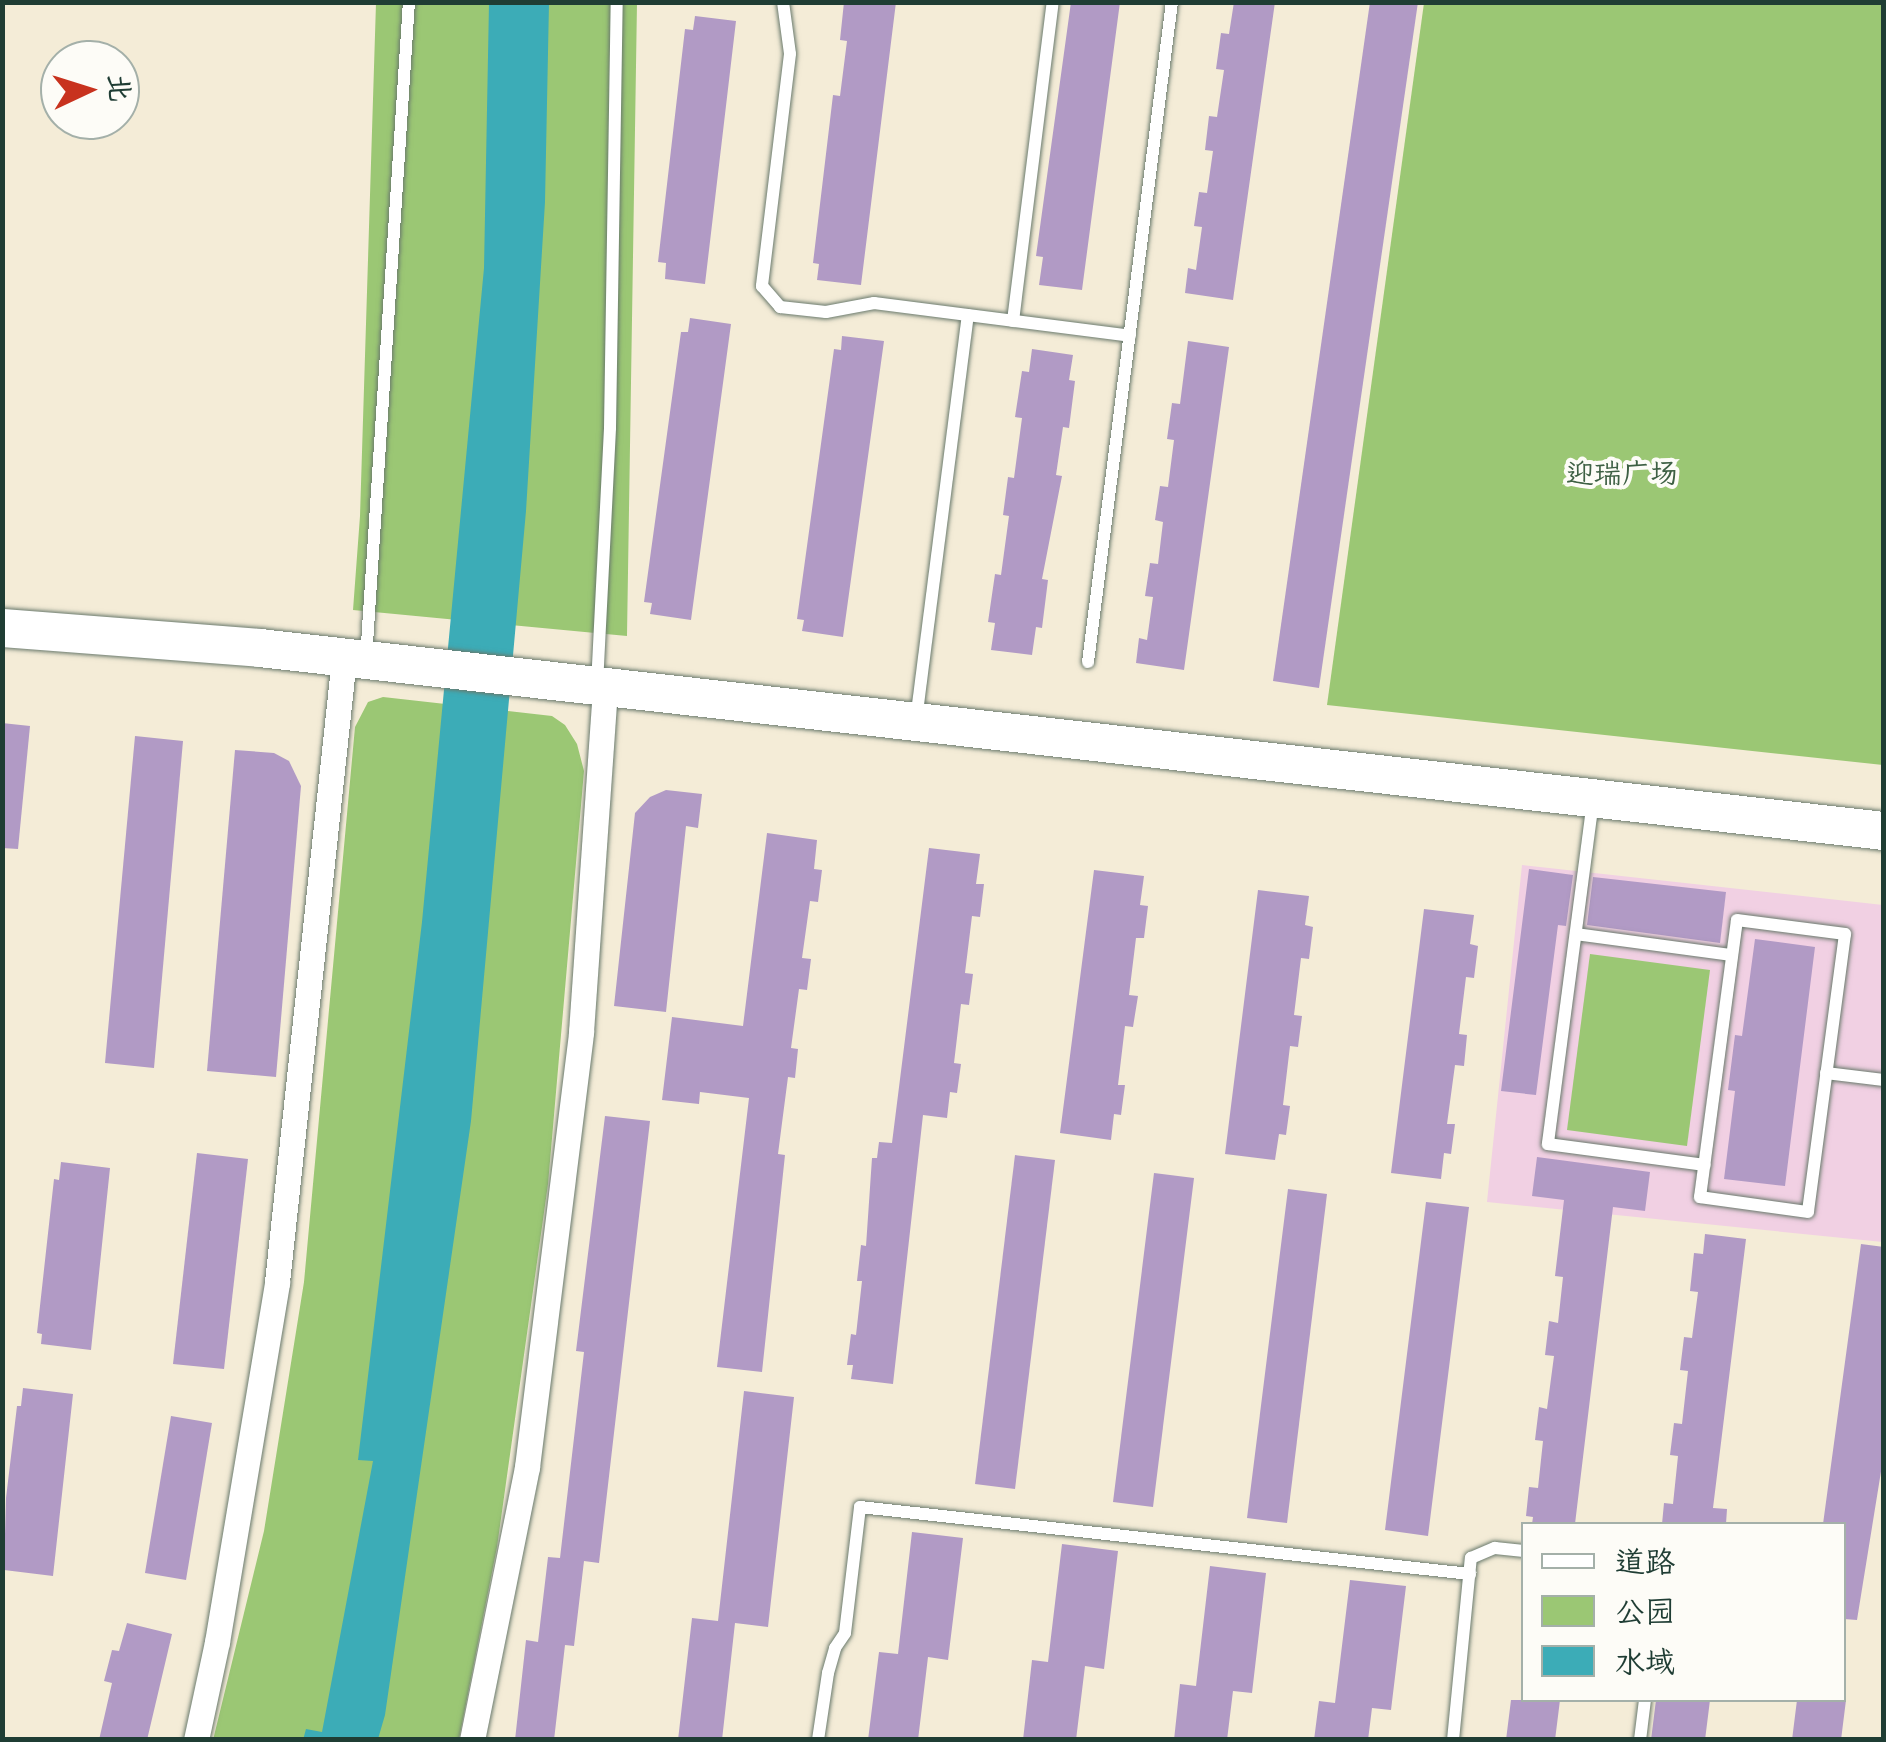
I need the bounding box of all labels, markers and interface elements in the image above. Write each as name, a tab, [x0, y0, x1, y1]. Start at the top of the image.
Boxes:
north arrow	[40, 40, 140, 140]
text: 北	[101, 73, 136, 103]
park label: 迎瑞广场	[1566, 458, 1678, 492]
legend	[1521, 1522, 1846, 1702]
text: 道路	[1615, 1545, 1675, 1581]
text: 公园	[1615, 1595, 1675, 1631]
text: 水域	[1615, 1645, 1675, 1681]

